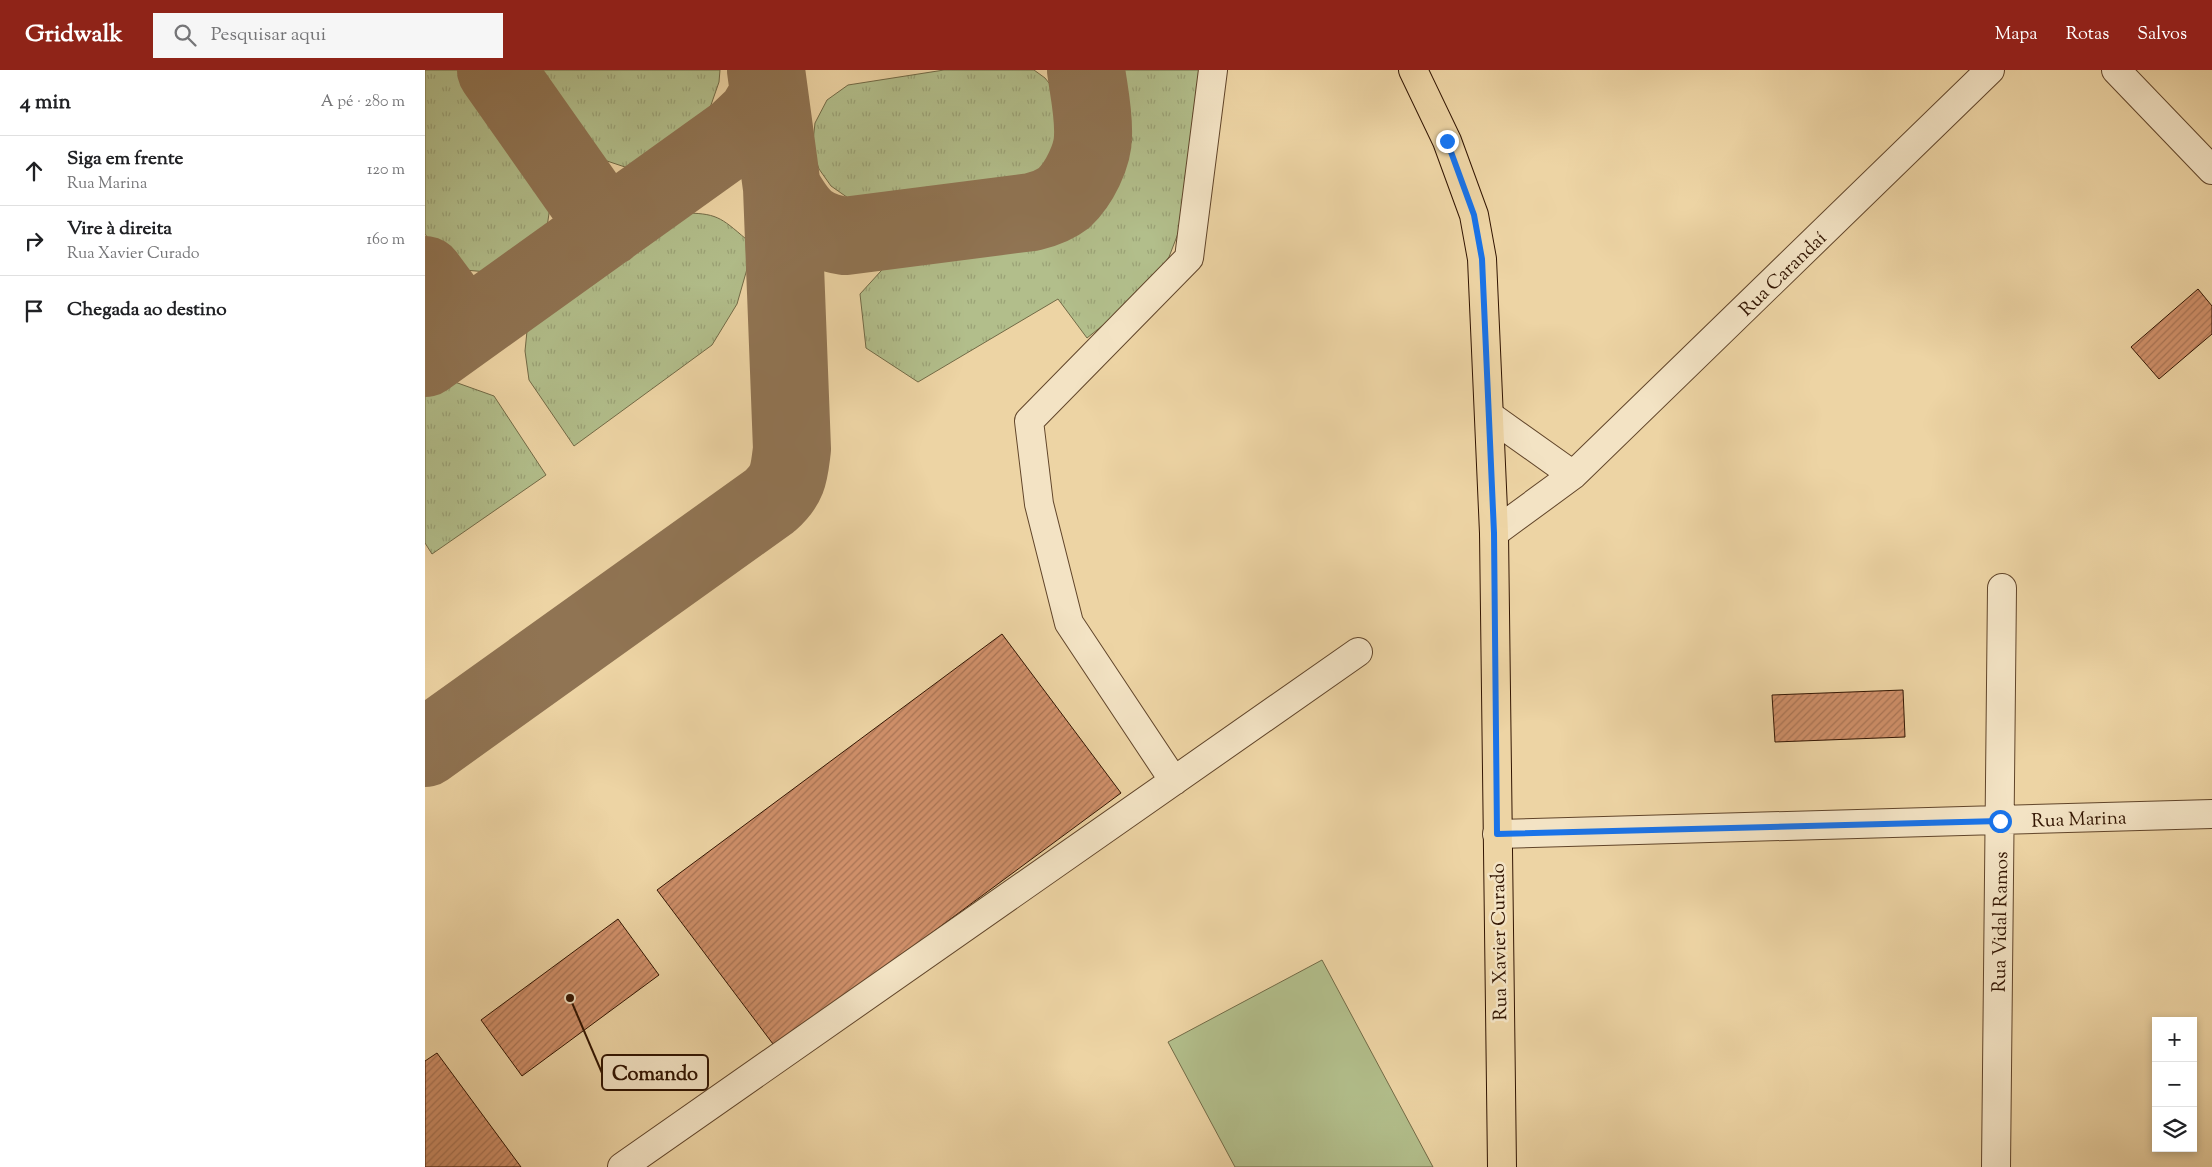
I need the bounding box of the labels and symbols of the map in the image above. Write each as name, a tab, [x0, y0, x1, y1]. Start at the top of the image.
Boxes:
route end	[1436, 130, 1459, 153]
street label: Rua Carandaí	[1734, 226, 1833, 323]
street label: Rua Marina	[2031, 805, 2127, 836]
route start	[1989, 810, 2012, 833]
street label: Rua Vidal Ramos	[1987, 851, 2016, 993]
street label: Rua Xavier Curado	[1486, 863, 1515, 1021]
callout: Comando	[602, 1055, 708, 1090]
text: Comando	[612, 1061, 698, 1090]

